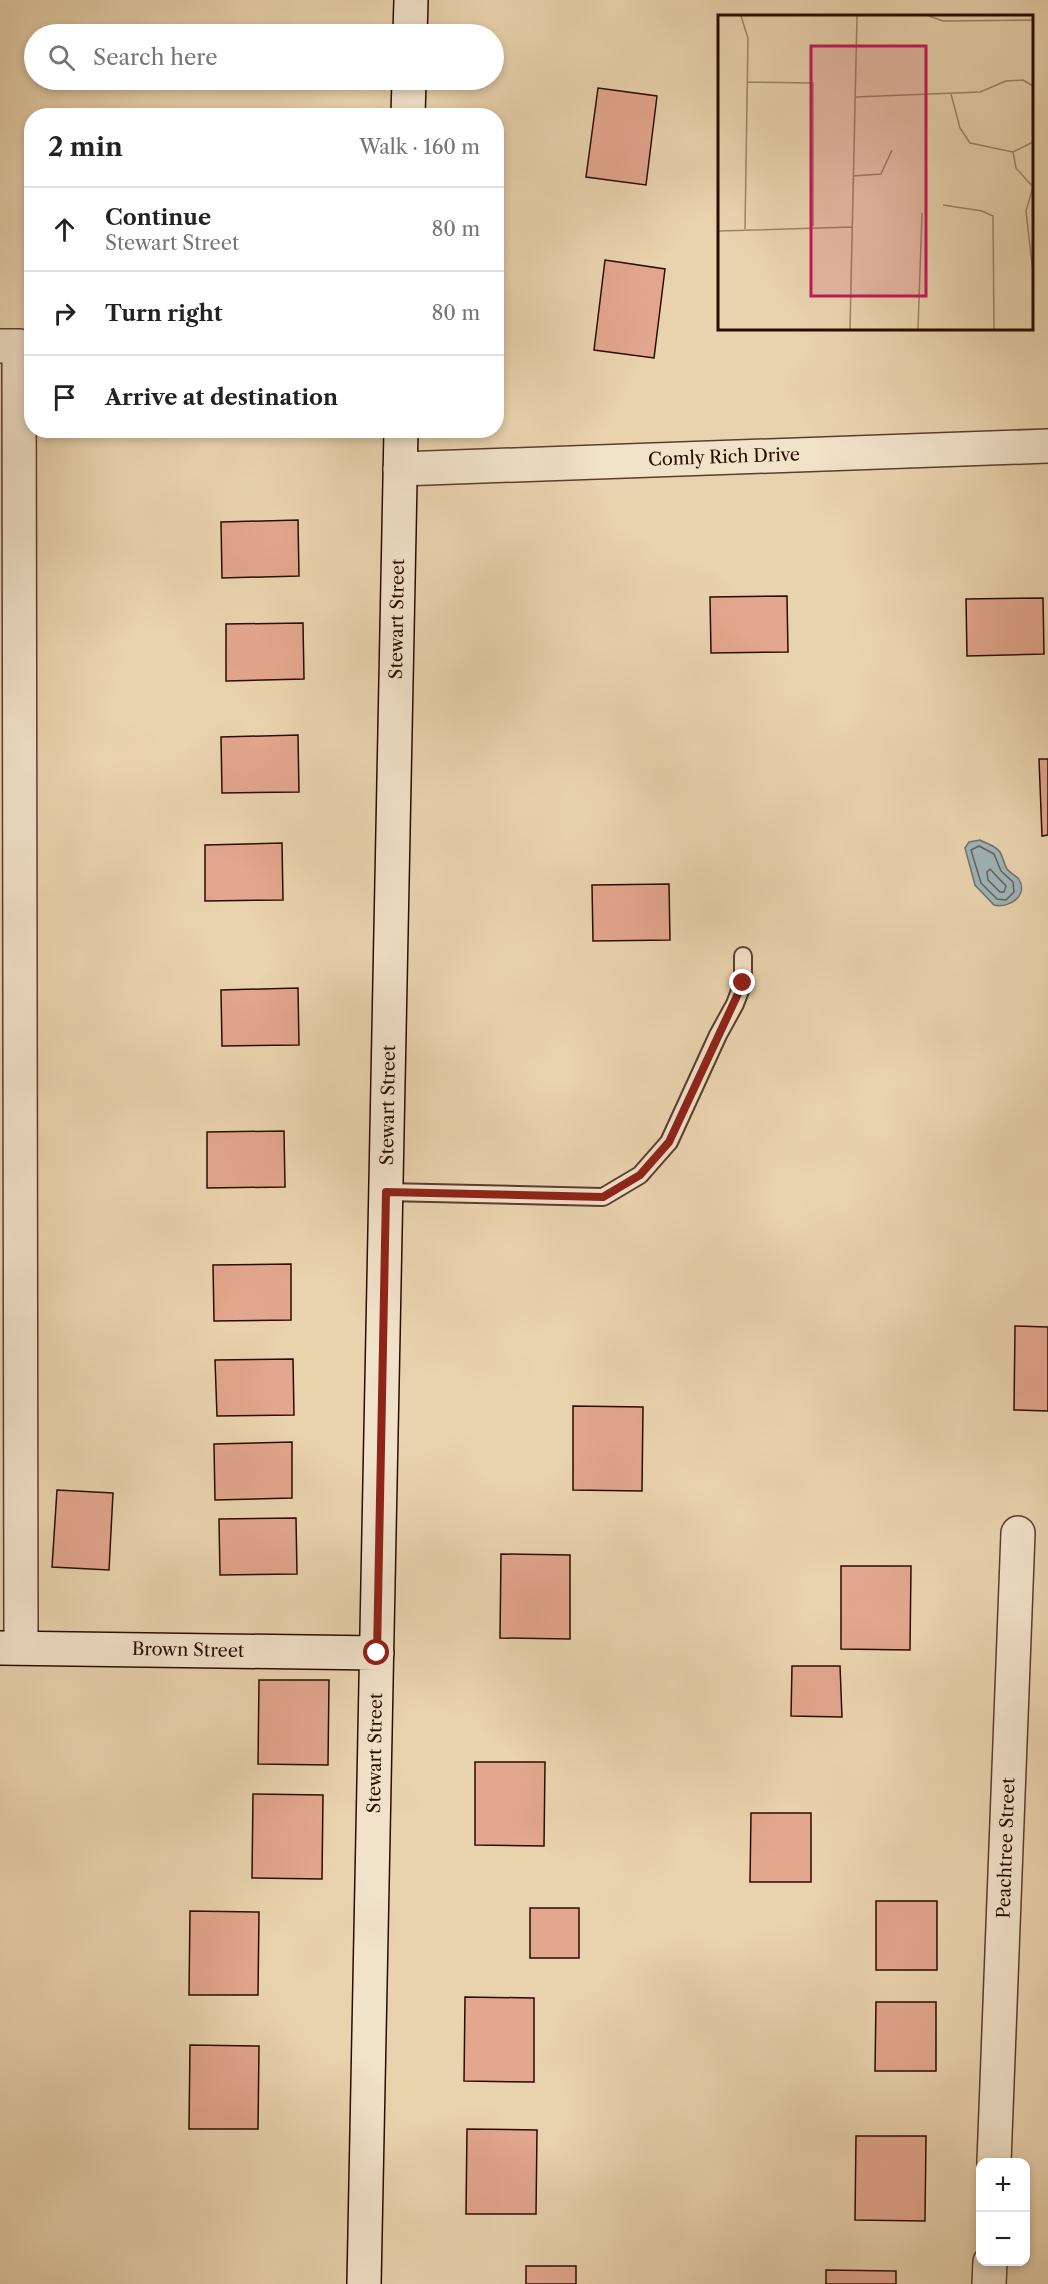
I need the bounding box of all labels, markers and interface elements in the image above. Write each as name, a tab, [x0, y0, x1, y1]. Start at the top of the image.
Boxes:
inset map	[718, 15, 1033, 330]
search box	[24, 24, 504, 90]
icon: search	[45, 41, 78, 74]
text: Search here	[93, 44, 218, 71]
text: 2 min	[48, 131, 123, 163]
text: Walk · 160 m	[359, 135, 480, 159]
text: Continue	[105, 204, 211, 231]
icon: ahead	[48, 213, 81, 246]
text: 80 m	[432, 217, 480, 241]
text: Stewart Street	[105, 231, 239, 255]
icon: right	[48, 297, 81, 330]
text: Turn right	[105, 300, 223, 327]
text: 80 m	[432, 301, 480, 325]
icon: arrive	[48, 381, 81, 414]
text: Arrive at destination	[105, 384, 338, 411]
street label: Comly Rich Drive	[648, 443, 800, 471]
street label: Stewart Street	[385, 558, 409, 679]
route end	[729, 969, 755, 995]
street label: Stewart Street	[376, 1044, 400, 1165]
street label: Brown Street	[132, 1638, 245, 1662]
route start	[363, 1639, 389, 1665]
street label: Stewart Street	[363, 1692, 387, 1813]
street label: Peachtree Street	[993, 1776, 1019, 1919]
map controls	[976, 2158, 1030, 2266]
button: +	[976, 2158, 1030, 2212]
button: −	[976, 2212, 1030, 2266]

